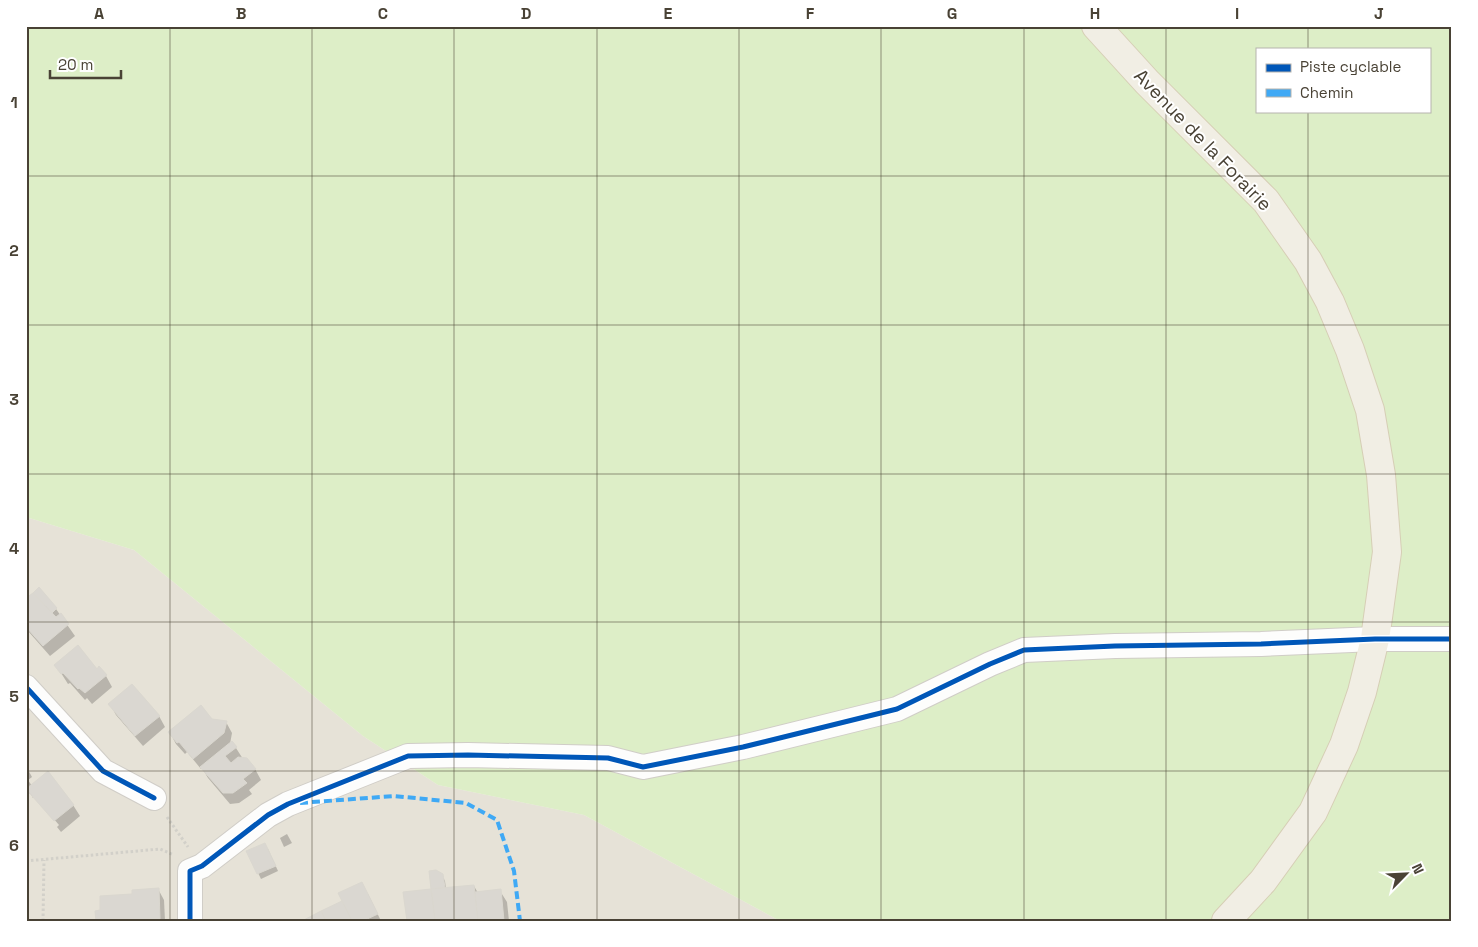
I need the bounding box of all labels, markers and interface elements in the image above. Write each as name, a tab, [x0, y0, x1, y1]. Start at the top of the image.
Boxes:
text: A	[94, 3, 104, 24]
text: B	[236, 3, 246, 24]
text: C	[378, 3, 388, 24]
text: D	[521, 3, 531, 24]
text: E	[664, 3, 673, 24]
text: F	[806, 3, 815, 24]
text: G	[947, 3, 957, 24]
text: H	[1090, 3, 1100, 24]
text: I	[1235, 3, 1239, 24]
text: J	[1374, 3, 1384, 24]
scale bar	[50, 48, 121, 80]
legend	[1256, 48, 1430, 112]
text: 20 m	[58, 55, 93, 74]
text: Piste cyclable	[1300, 57, 1402, 76]
street label: Avenue de la Forairie	[1129, 64, 1277, 216]
text: Chemin	[1300, 83, 1353, 102]
text: 1	[10, 92, 18, 113]
text: 2	[9, 240, 19, 261]
text: 3	[9, 389, 19, 410]
text: 4	[9, 538, 19, 559]
text: 5	[9, 686, 19, 707]
text: 6	[9, 835, 19, 856]
north arrow	[1380, 850, 1430, 900]
text: N	[1408, 861, 1428, 877]

